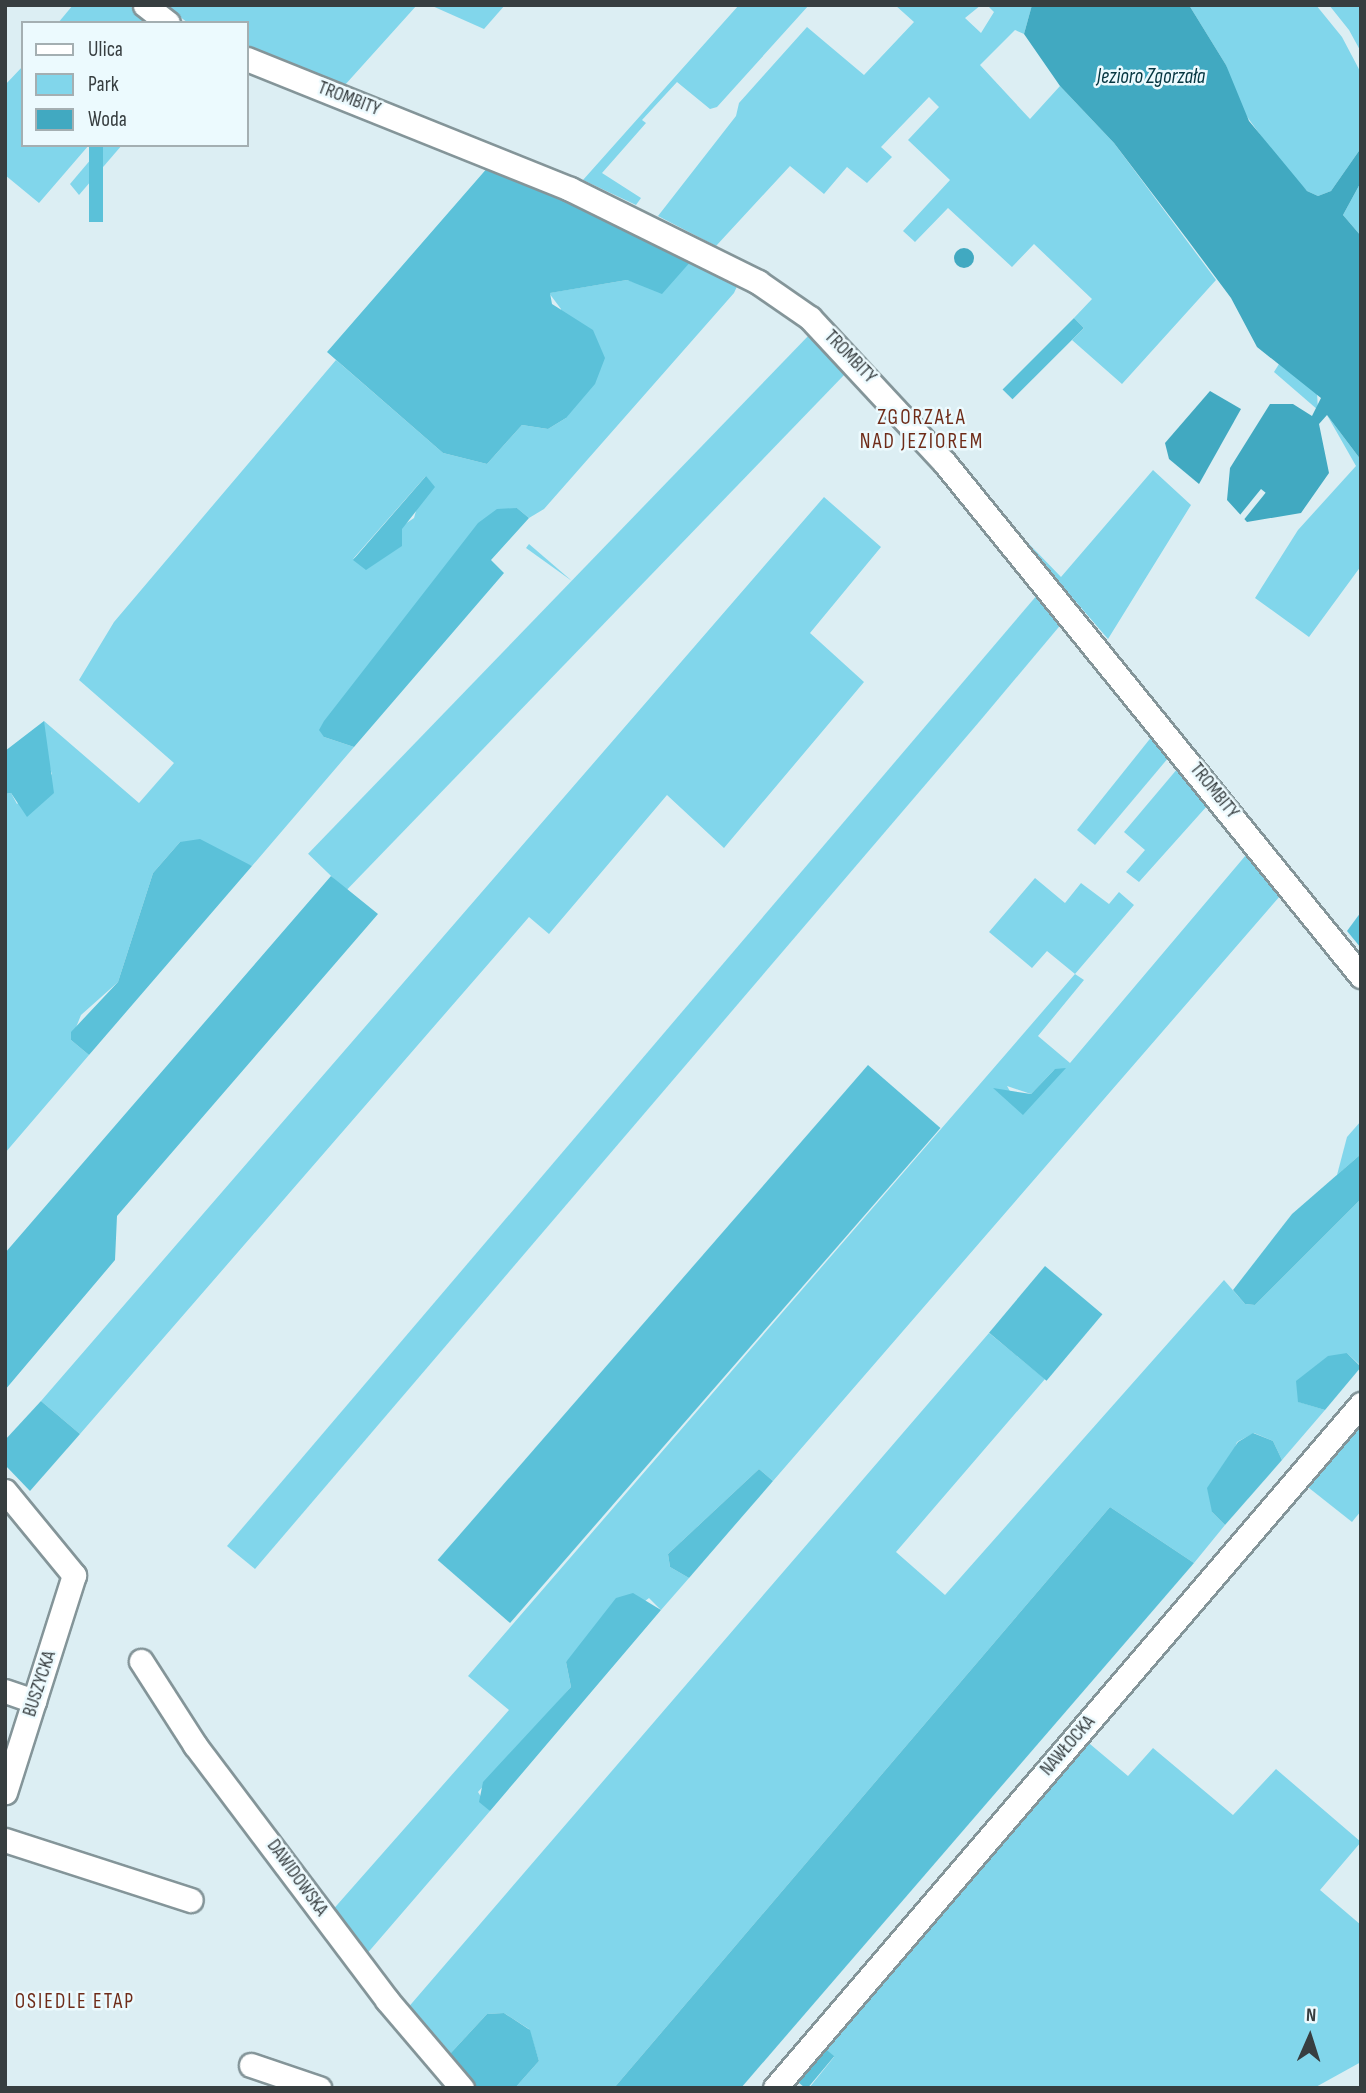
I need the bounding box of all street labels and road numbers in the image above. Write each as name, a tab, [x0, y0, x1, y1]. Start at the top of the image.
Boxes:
street label: TROMBITY	[315, 77, 383, 121]
street label: TROMBITY	[819, 326, 881, 388]
street label: TROMBITY	[1185, 759, 1243, 823]
street label: BUSZYCKA	[19, 1648, 61, 1720]
street label: NAWŁOCKA	[1036, 1711, 1100, 1781]
street label: DAWIDOWSKA	[262, 1835, 332, 1921]

